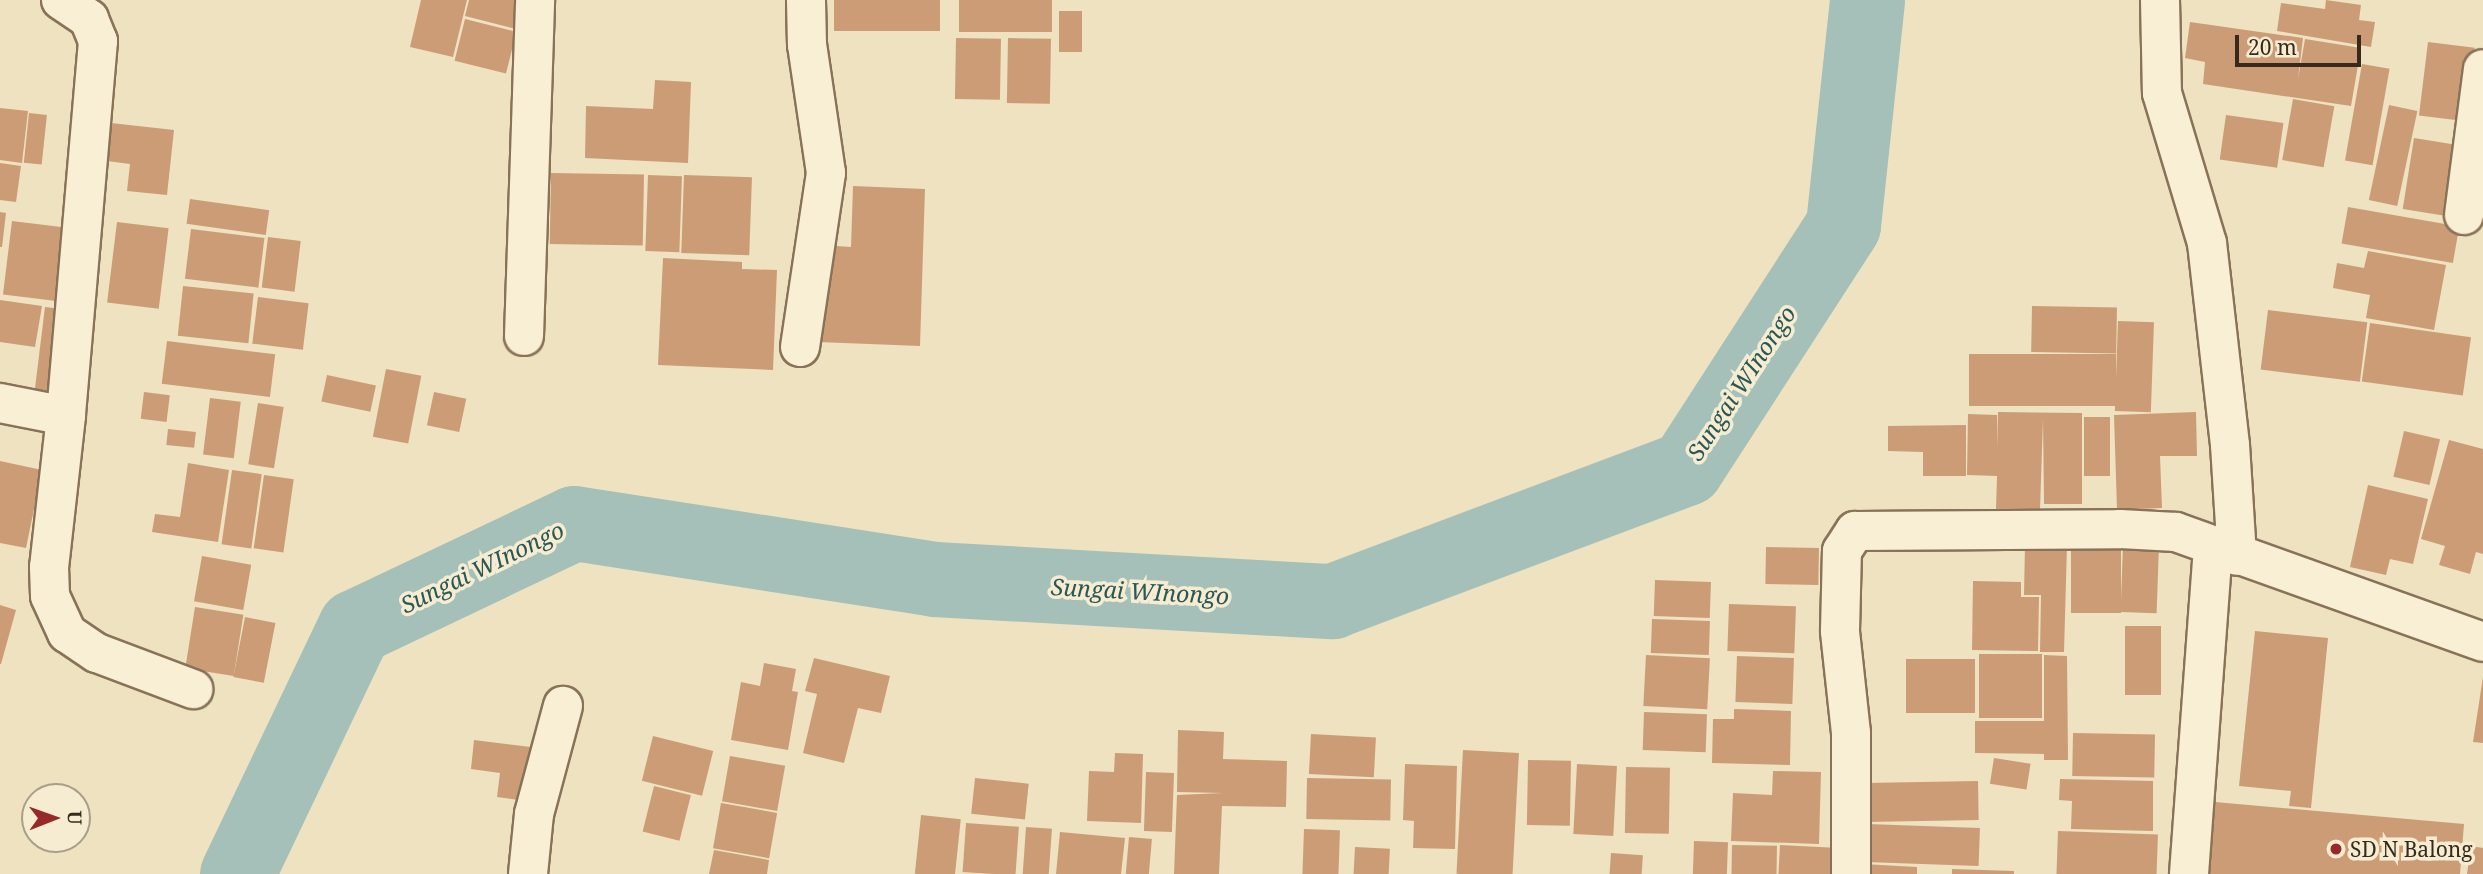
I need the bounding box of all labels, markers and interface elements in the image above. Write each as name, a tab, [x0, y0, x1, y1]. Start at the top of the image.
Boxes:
scale bar	[2238, 21, 2364, 65]
text: 20 m	[2248, 33, 2297, 61]
water label: Sungai WInongo	[1681, 301, 1801, 465]
water label: Sungai WInongo	[396, 516, 568, 618]
water label: Sungai WInongo	[1050, 573, 1230, 609]
north arrow	[21, 783, 91, 853]
text: U	[62, 810, 88, 825]
place label: SD N Balong	[2350, 836, 2473, 862]
marker: SD N Balong	[2328, 841, 2344, 857]

